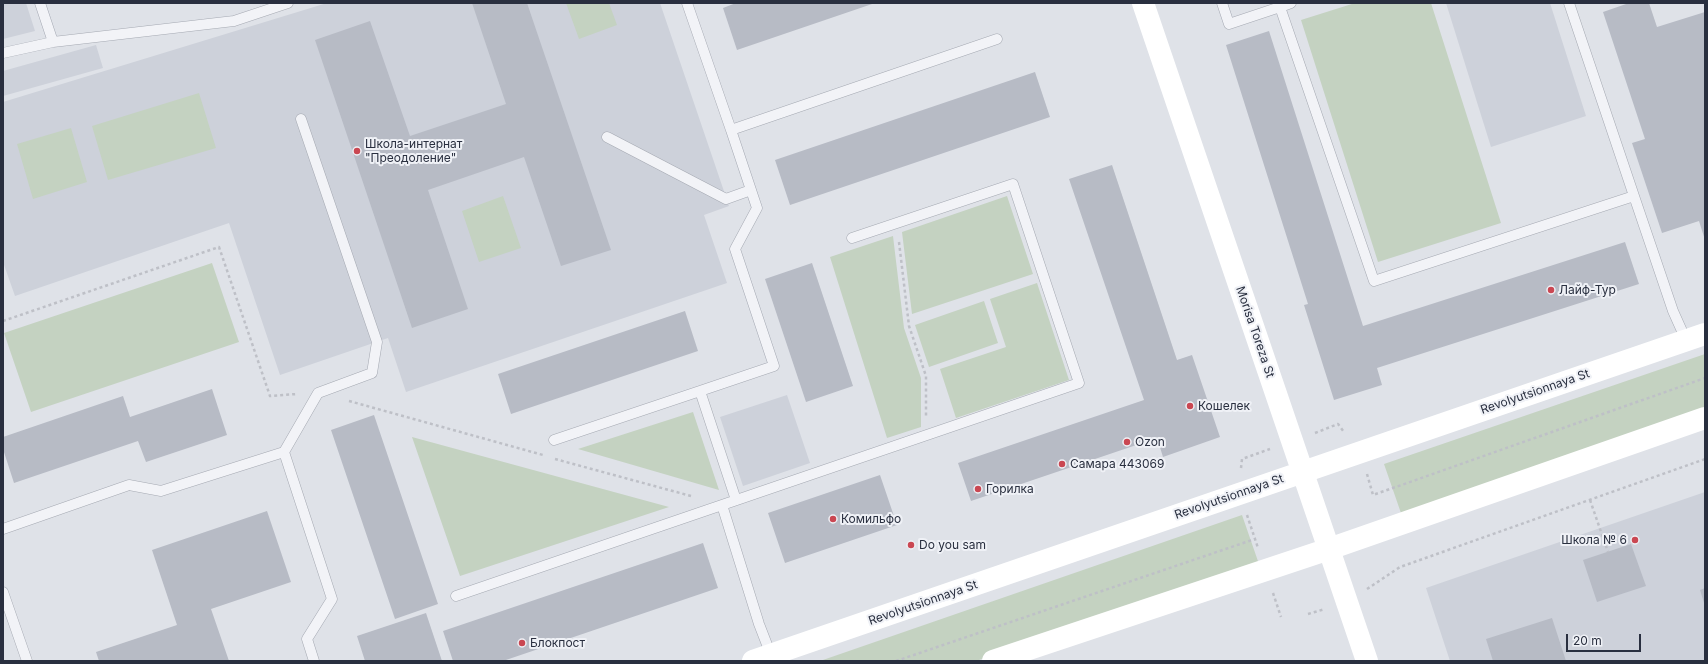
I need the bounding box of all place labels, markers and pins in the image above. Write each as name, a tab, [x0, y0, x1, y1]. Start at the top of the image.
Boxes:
place label: Школа-интернат "Преодоление"	[365, 137, 462, 165]
marker: Школа-интернат "Преодоление"	[352, 146, 362, 156]
place label: Лайф-Тур	[1559, 283, 1616, 297]
marker: Лайф-Тур	[1546, 285, 1556, 295]
place label: Кошелек	[1198, 399, 1250, 413]
marker: Кошелек	[1185, 401, 1195, 411]
place label: Ozon	[1135, 435, 1165, 449]
marker: Ozon	[1122, 437, 1132, 447]
place label: Самара 443069	[1070, 457, 1164, 471]
marker: Самара 443069	[1057, 459, 1067, 469]
place label: Горилка	[986, 482, 1034, 496]
marker: Горилка	[973, 484, 983, 494]
place label: Комильфо	[841, 512, 901, 526]
marker: Комильфо	[828, 514, 838, 524]
place label: Школа № 6	[1561, 533, 1627, 547]
marker: Школа № 6	[1630, 535, 1640, 545]
place label: Do you sam	[919, 538, 986, 552]
marker: Do you sam	[906, 540, 916, 550]
place label: Блокпост	[530, 636, 585, 650]
marker: Блокпост	[517, 638, 527, 648]

